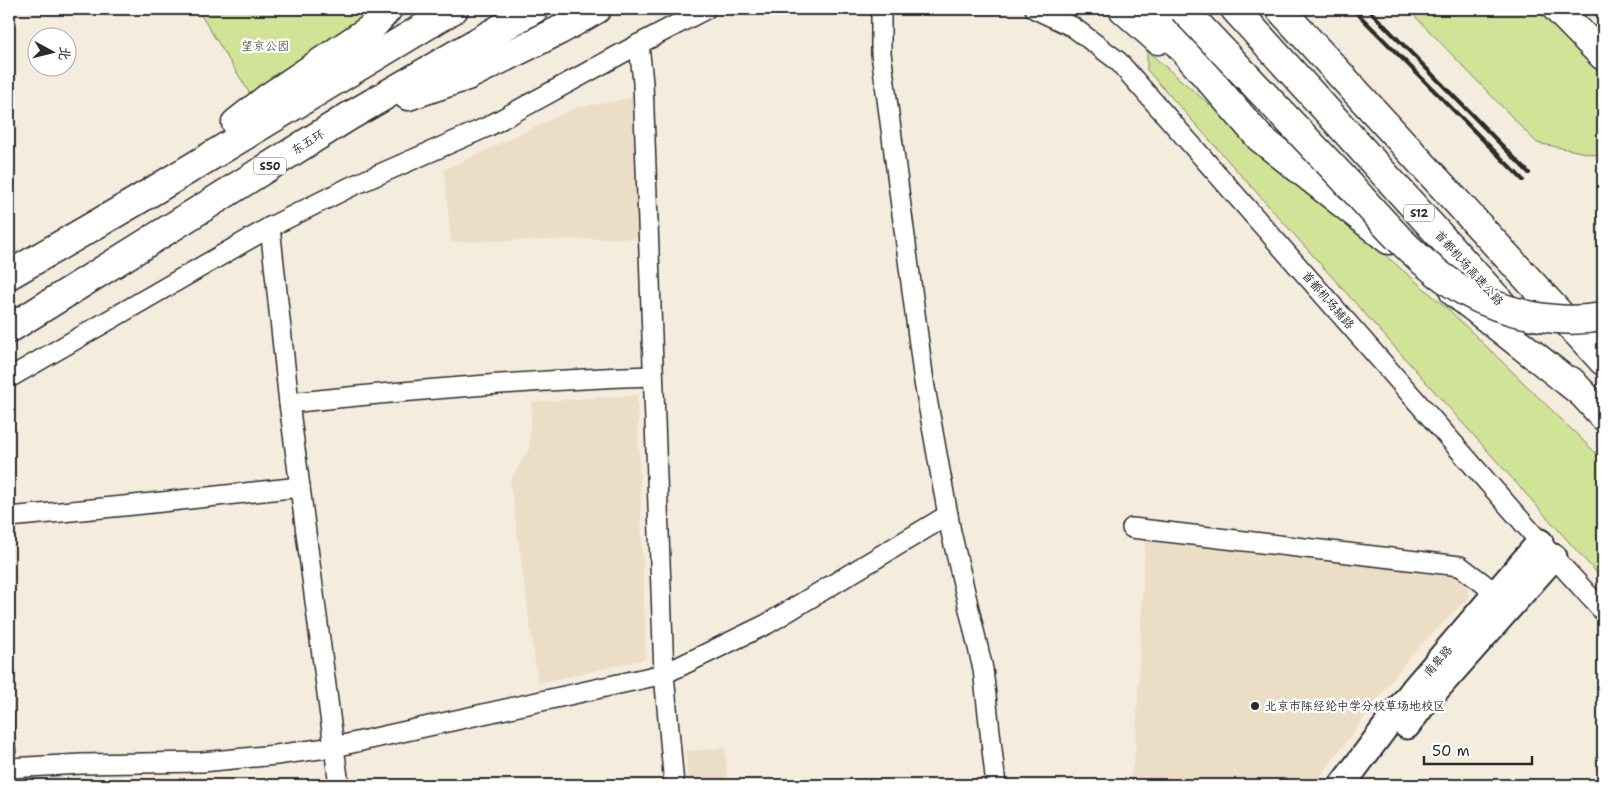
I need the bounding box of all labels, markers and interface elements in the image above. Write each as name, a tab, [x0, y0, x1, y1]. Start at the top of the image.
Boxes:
north arrow	[28, 28, 78, 78]
park label: 望京公园	[241, 38, 289, 54]
text: 北	[55, 46, 75, 62]
street label: 东五环	[288, 126, 328, 158]
road number: S50	[254, 158, 286, 175]
road number: S12	[1404, 204, 1434, 222]
street label: 首都机场高速公路	[1431, 227, 1507, 309]
street label: 首都机场辅路	[1298, 268, 1358, 332]
street label: 南皋路	[1420, 642, 1456, 680]
place label: 北京市陈经纶中学分校草场地校区	[1265, 698, 1445, 714]
marker: 北京市陈经纶中学分校草场地校区	[1249, 700, 1261, 712]
scale bar	[1424, 734, 1532, 766]
text: 50 m	[1432, 741, 1470, 761]

